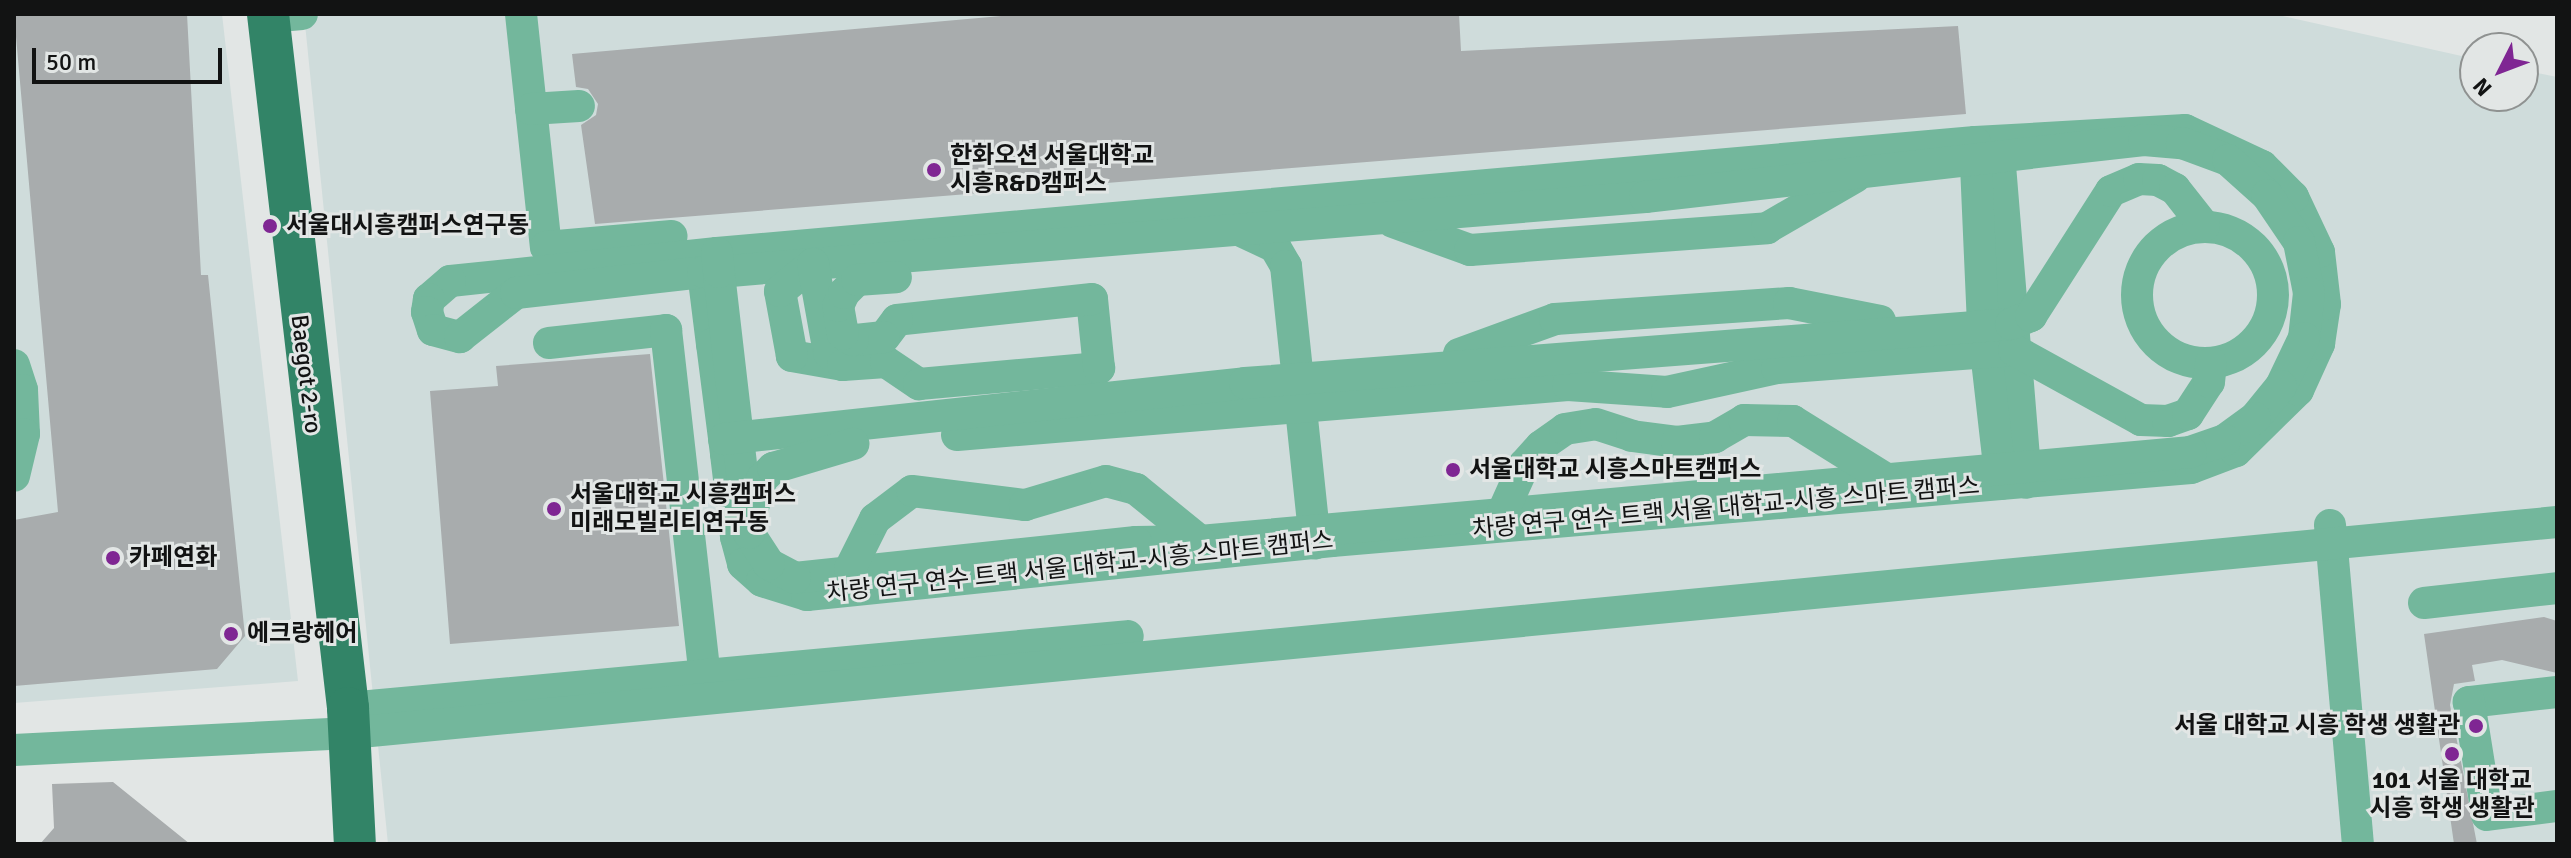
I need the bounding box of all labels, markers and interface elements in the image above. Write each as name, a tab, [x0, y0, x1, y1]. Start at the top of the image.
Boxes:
scale bar	[36, 32, 226, 82]
north arrow	[2459, 32, 2539, 112]
text: 50 m	[46, 47, 96, 77]
text: N	[2467, 72, 2497, 102]
place label: 한화오션 서울대학교 시흥R&D캠퍼스	[950, 142, 1154, 198]
marker: 한화오션 서울대학교 시흥R&D캠퍼스	[925, 161, 943, 179]
place label: 서울대시흥캠퍼스연구동	[286, 212, 529, 240]
marker: 서울대시흥캠퍼스연구동	[261, 217, 279, 235]
street label: Baegot 2-ro	[284, 313, 328, 435]
place label: 서울대학교 시흥스마트캠퍼스	[1469, 456, 1761, 484]
marker: 서울대학교 시흥스마트캠퍼스	[1444, 461, 1462, 479]
street label: 차량 연구 연수 트랙 서울 대학교-시흥 스마트 캠퍼스	[1471, 471, 1981, 545]
place label: 서울대학교 시흥캠퍼스 미래모빌리티연구동	[570, 481, 796, 537]
marker: 서울대학교 시흥캠퍼스 미래모빌리티연구동	[545, 500, 563, 518]
street label: 차량 연구 연수 트랙 서울 대학교-시흥 스마트 캠퍼스	[825, 526, 1335, 608]
place label: 카페연화	[129, 544, 217, 572]
marker: 카페연화	[104, 549, 122, 567]
place label: 에크랑헤어	[247, 620, 357, 648]
marker: 에크랑헤어	[222, 625, 240, 643]
place label: 서울 대학교 시흥 학생 생활관	[2174, 712, 2460, 740]
marker: 서울 대학교 시흥 학생 생활관	[2467, 717, 2485, 735]
marker: 101 서울 대학교 시흥 학생 생활관	[2443, 745, 2461, 763]
place label: 101 서울 대학교 시흥 학생 생활관	[2369, 767, 2535, 823]

